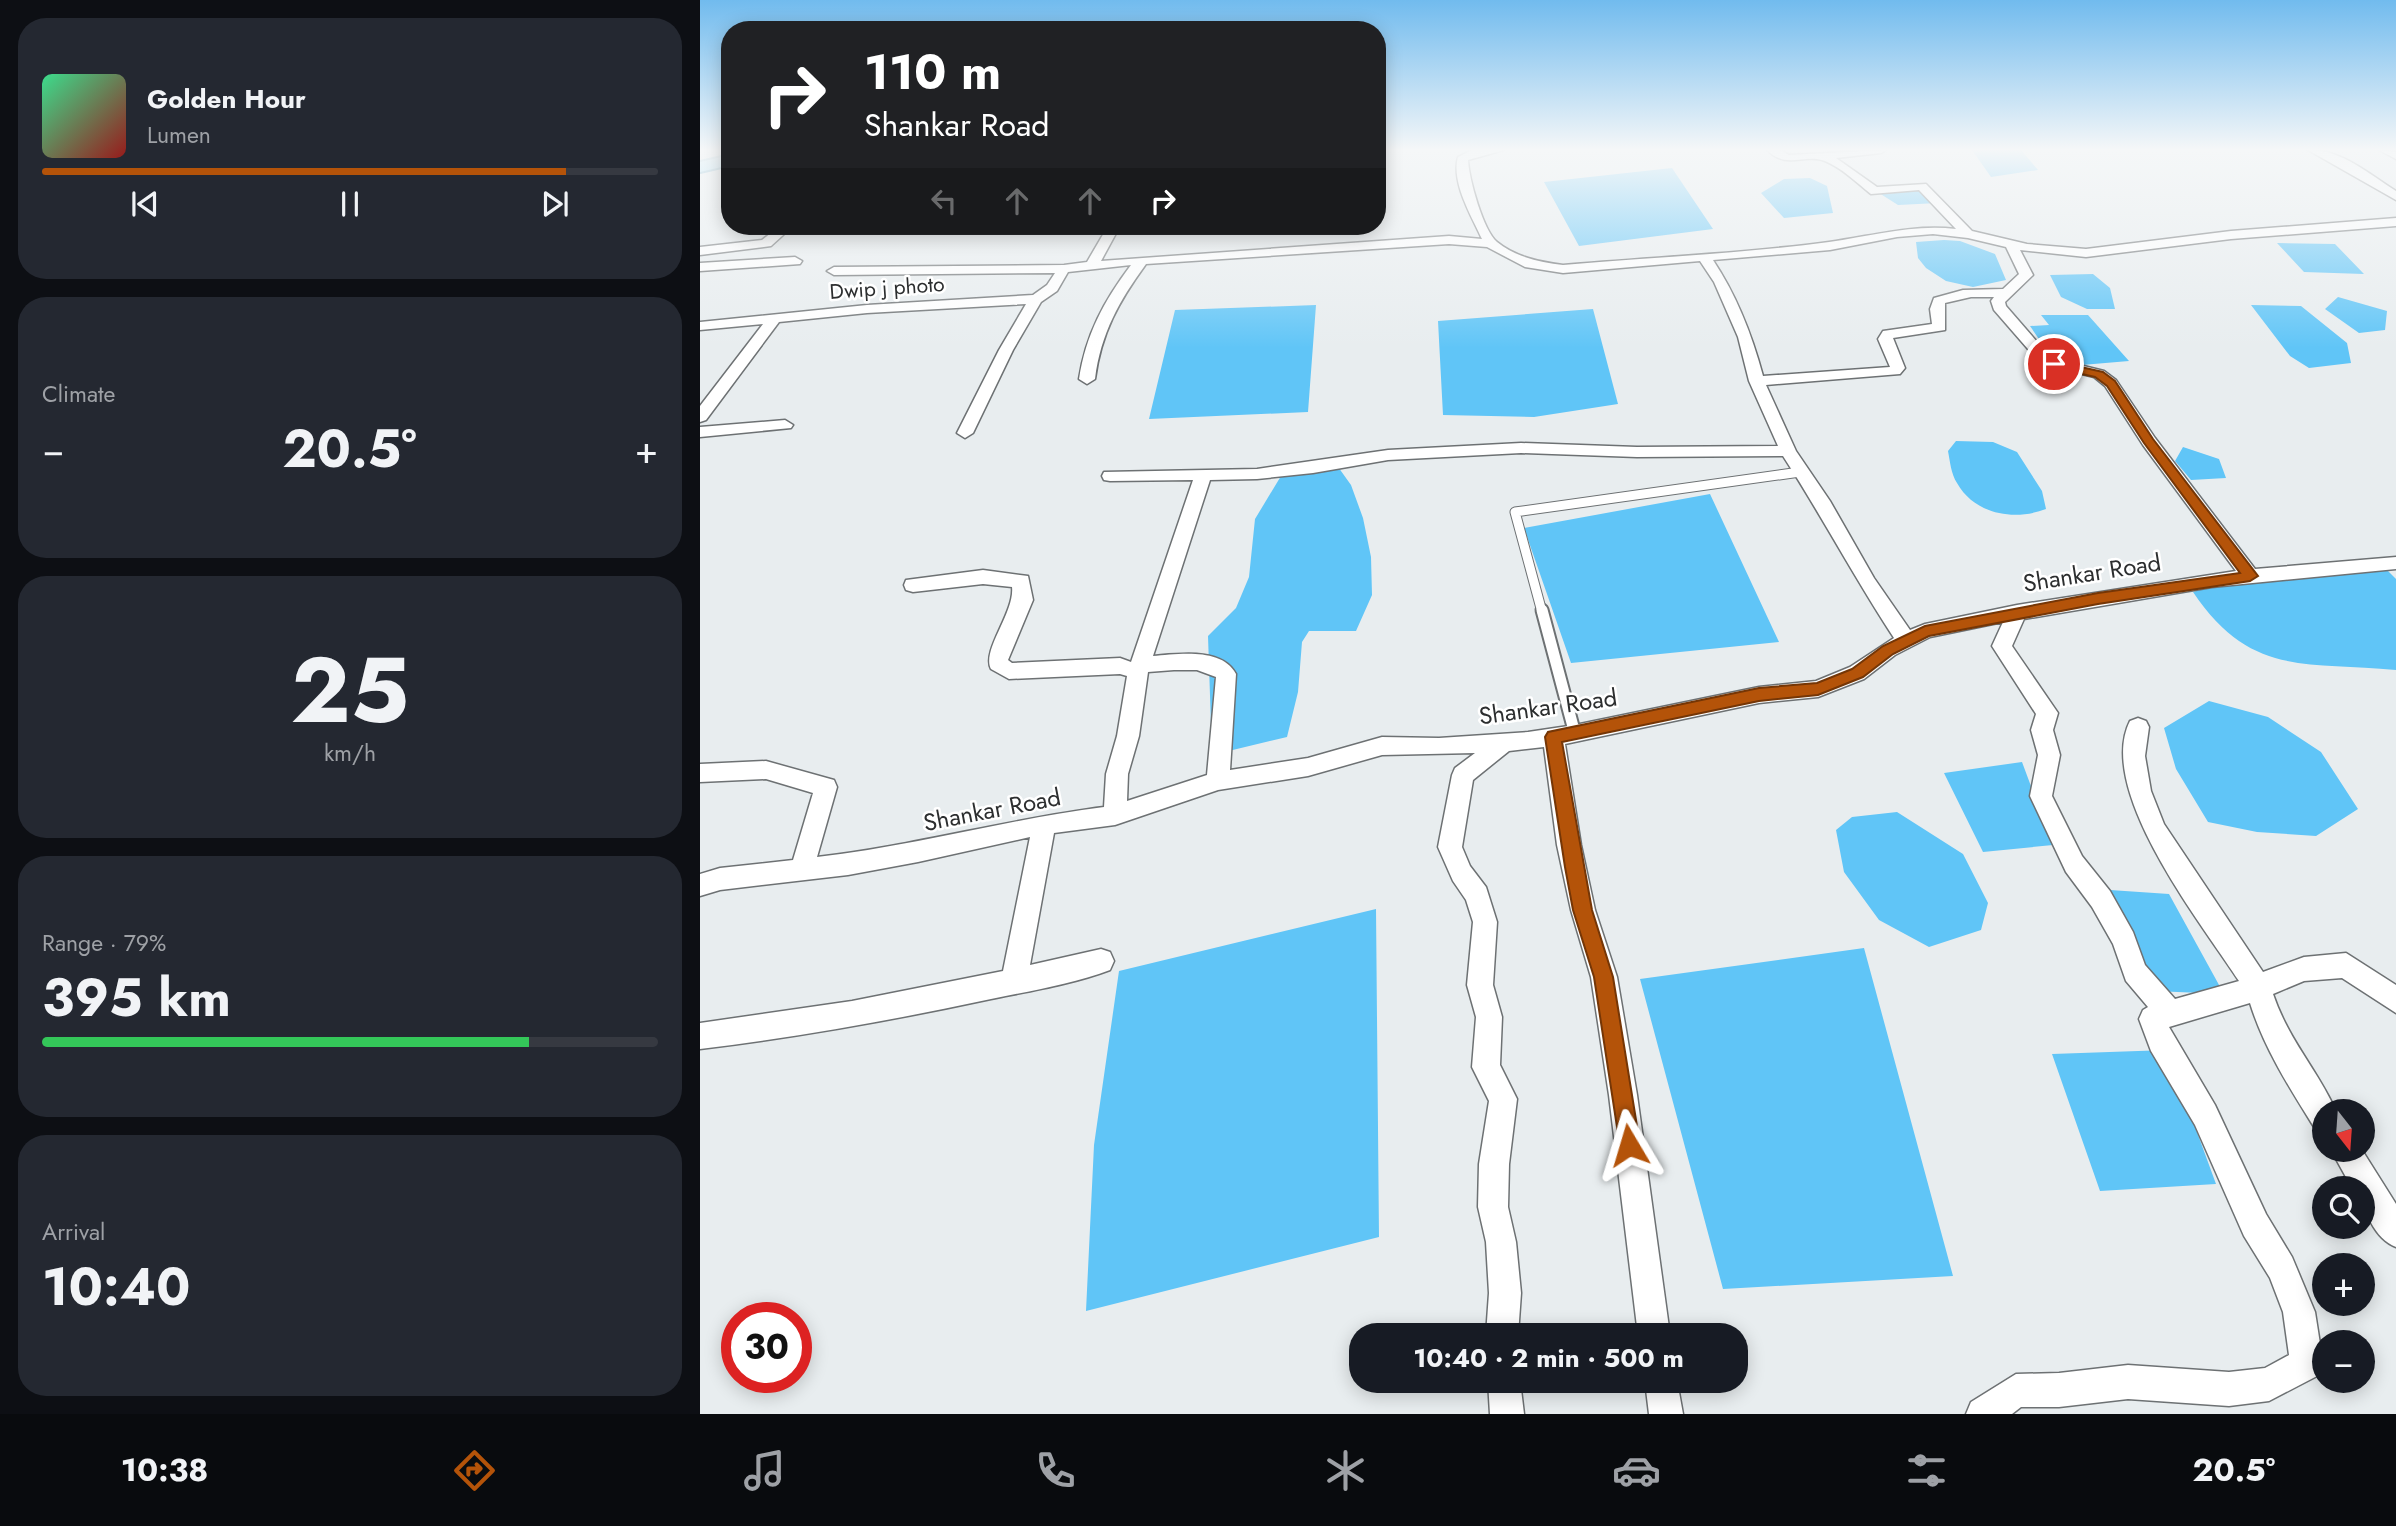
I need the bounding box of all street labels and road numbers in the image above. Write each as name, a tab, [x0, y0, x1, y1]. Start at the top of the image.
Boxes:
street label: Dwip j photo	[829, 269, 945, 307]
street label: Shankar Road	[2020, 544, 2163, 601]
street label: Shankar Road	[1477, 679, 1619, 734]
street label: Shankar Road	[920, 779, 1064, 840]

